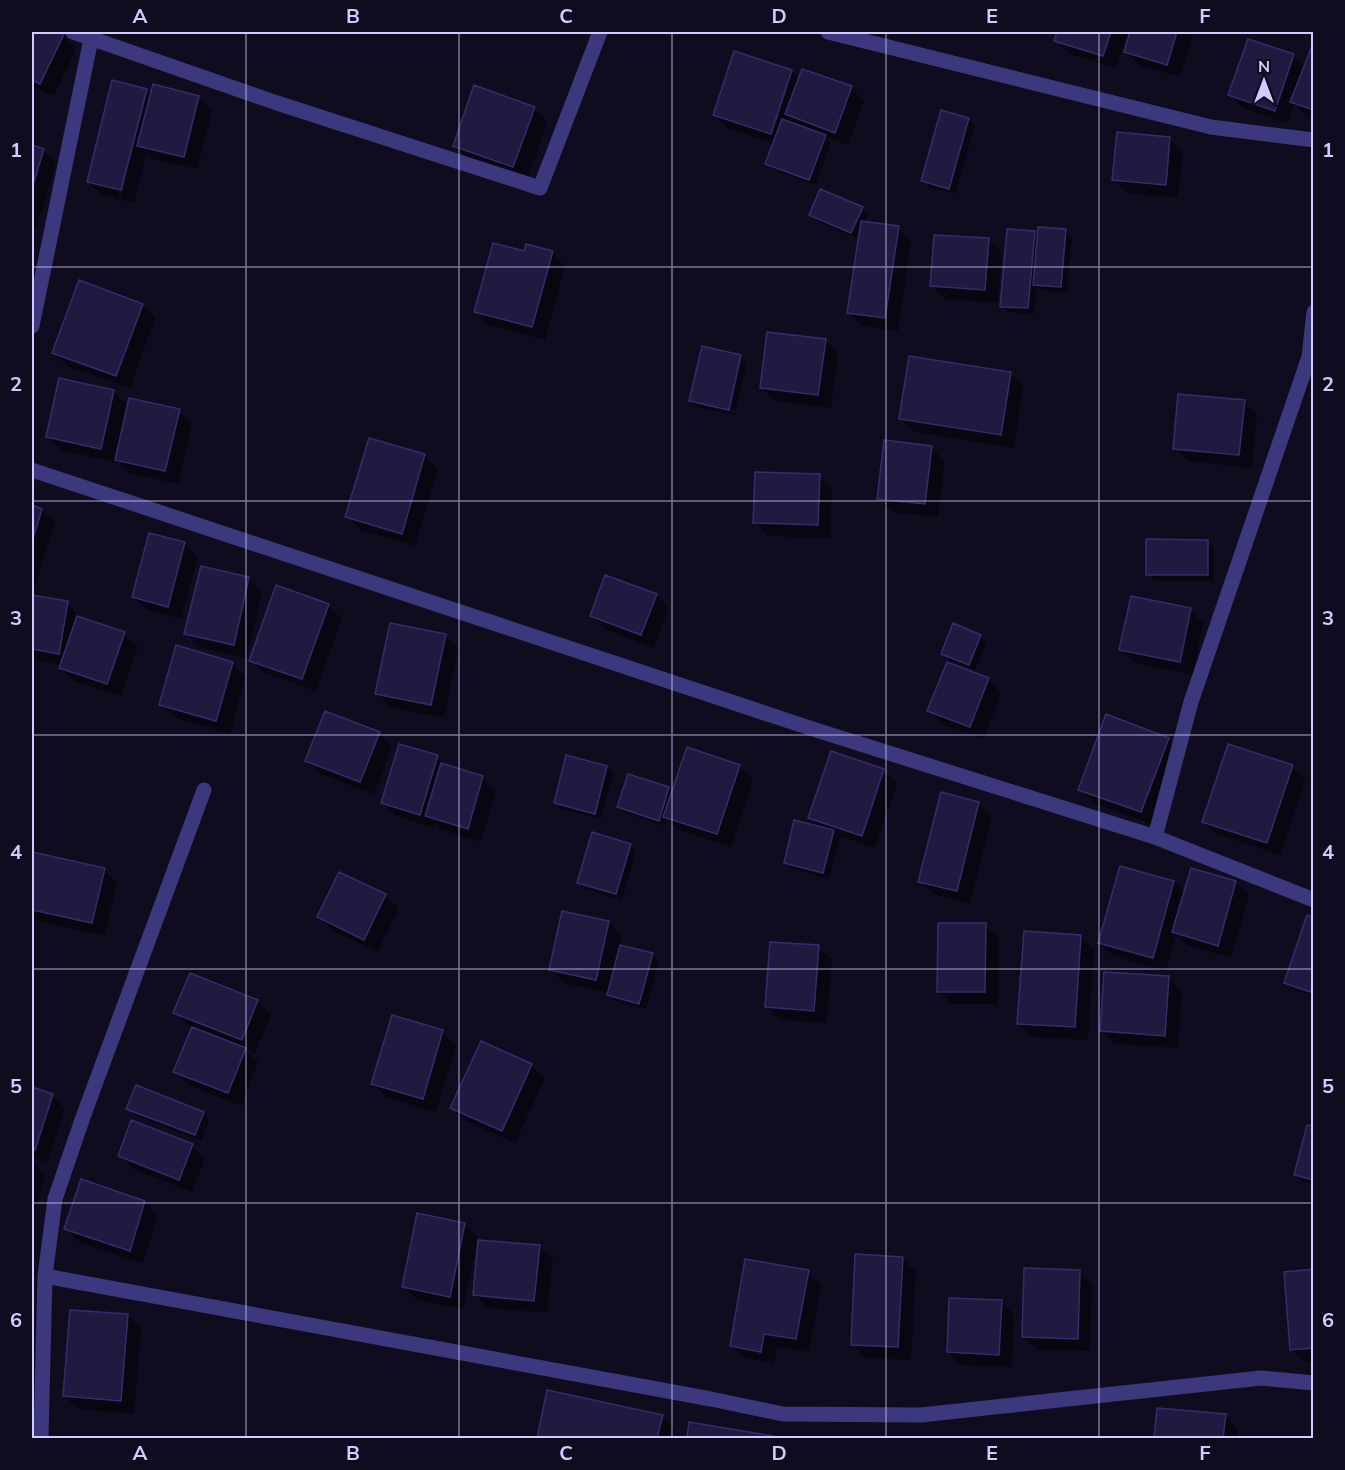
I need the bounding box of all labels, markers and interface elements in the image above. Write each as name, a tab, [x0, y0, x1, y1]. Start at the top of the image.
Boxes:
text: A	[133, 3, 148, 28]
text: B	[346, 3, 360, 28]
text: C	[559, 3, 573, 28]
text: D	[771, 3, 787, 28]
text: E	[986, 3, 998, 28]
text: F	[1199, 3, 1211, 28]
north arrow	[1234, 51, 1294, 111]
text: N	[1258, 56, 1270, 76]
text: 1	[10, 137, 22, 162]
text: 1	[1322, 137, 1334, 162]
text: 2	[10, 371, 22, 396]
text: 2	[1322, 371, 1334, 396]
text: 3	[10, 605, 22, 630]
text: 3	[1322, 605, 1334, 630]
text: 4	[10, 839, 22, 864]
text: 4	[1322, 839, 1334, 864]
text: 5	[10, 1073, 22, 1098]
text: 5	[1322, 1073, 1334, 1098]
text: 6	[10, 1307, 22, 1332]
text: 6	[1322, 1307, 1334, 1332]
text: A	[133, 1440, 148, 1465]
text: B	[346, 1440, 360, 1465]
text: C	[559, 1440, 573, 1465]
text: D	[771, 1440, 787, 1465]
text: E	[986, 1440, 998, 1465]
text: F	[1199, 1440, 1211, 1465]

